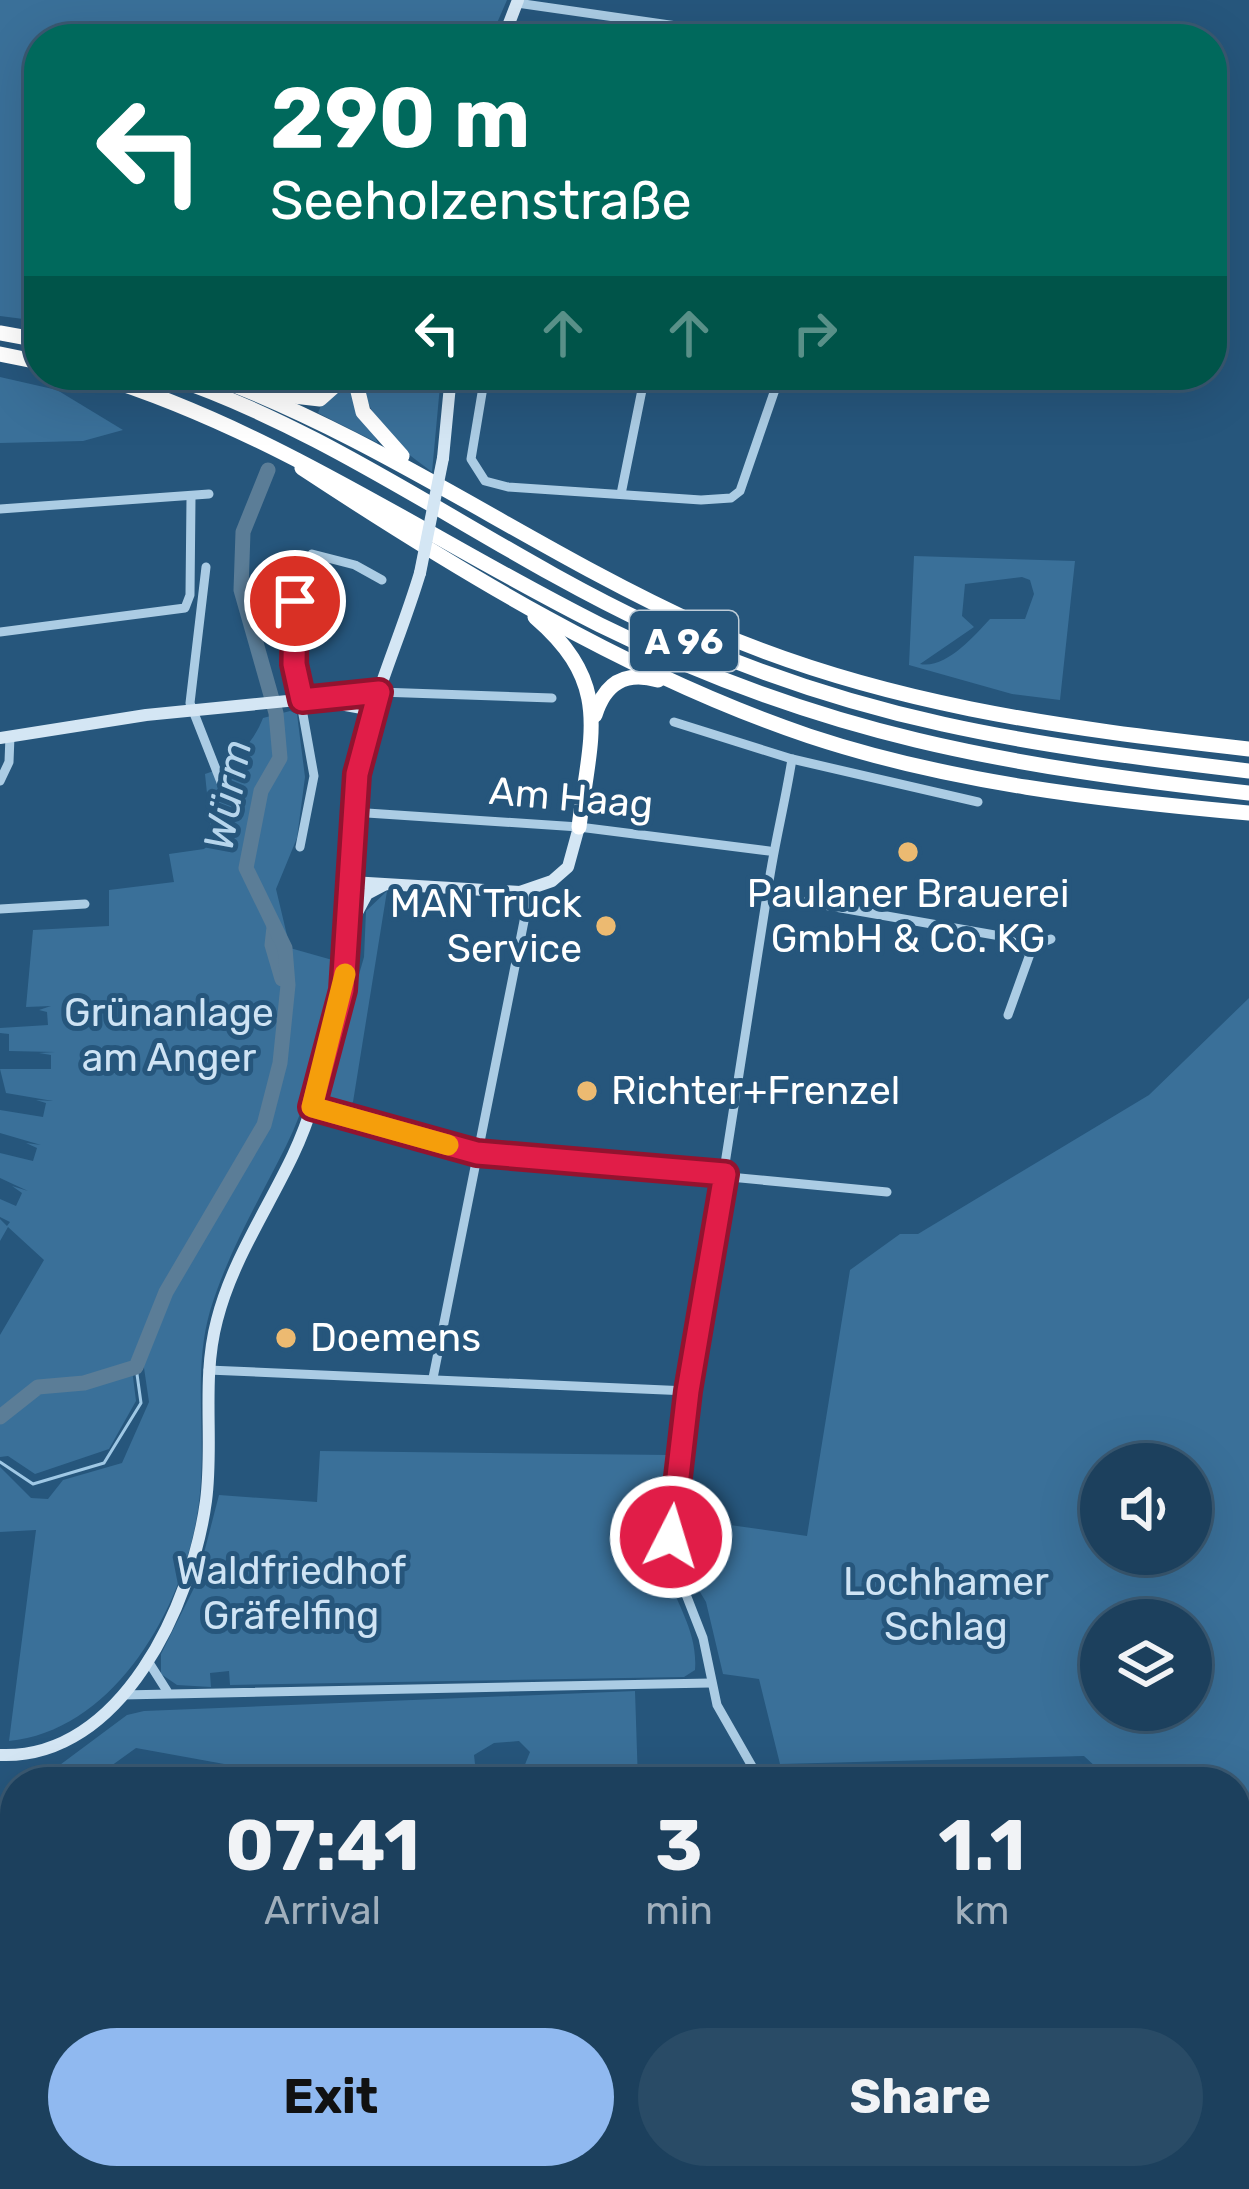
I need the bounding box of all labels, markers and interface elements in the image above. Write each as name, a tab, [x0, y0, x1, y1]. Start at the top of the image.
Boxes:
text: 290 m	[270, 68, 530, 168]
icon: left	[72, 72, 228, 228]
text: Seeholzenstraße	[270, 169, 692, 233]
icon: left	[404, 300, 470, 366]
icon: ahead	[530, 300, 596, 366]
icon: ahead	[656, 300, 722, 366]
icon: right	[782, 300, 848, 366]
pin	[244, 550, 346, 652]
icon: arrive	[262, 568, 328, 634]
road number: A 96	[630, 611, 738, 671]
water label: Würm	[194, 736, 262, 854]
street label: Am Haag	[487, 768, 655, 828]
marker: Paulaner Brauerei GmbH & Co. KG	[895, 839, 921, 865]
place label: Paulaner Brauerei GmbH & Co. KG	[747, 871, 1069, 962]
place label: MAN Truck Service	[390, 881, 582, 972]
marker: MAN Truck Service	[593, 913, 619, 939]
park label: Grünanlage am Anger	[64, 990, 274, 1081]
place label: Richter+Frenzel	[611, 1068, 900, 1114]
marker: Richter+Frenzel	[574, 1078, 600, 1104]
place label: Doemens	[310, 1315, 481, 1361]
marker: Doemens	[273, 1325, 299, 1351]
map controls	[1080, 1443, 1212, 1731]
button: sound	[1080, 1443, 1212, 1575]
position arrow	[608, 1474, 734, 1600]
park label: Waldfriedhof Gräfelfing	[176, 1548, 406, 1639]
park label: Lochhamer Schlag	[843, 1559, 1049, 1650]
button: layers	[1080, 1599, 1212, 1731]
text: 07:41	[225, 1803, 420, 1888]
text: 3	[655, 1803, 703, 1888]
text: 1.1	[938, 1803, 1026, 1888]
text: Arrival	[264, 1888, 381, 1934]
text: min	[645, 1888, 713, 1934]
text: km	[955, 1888, 1009, 1934]
button: Exit	[48, 2028, 614, 2166]
button: Share	[638, 2028, 1203, 2166]

